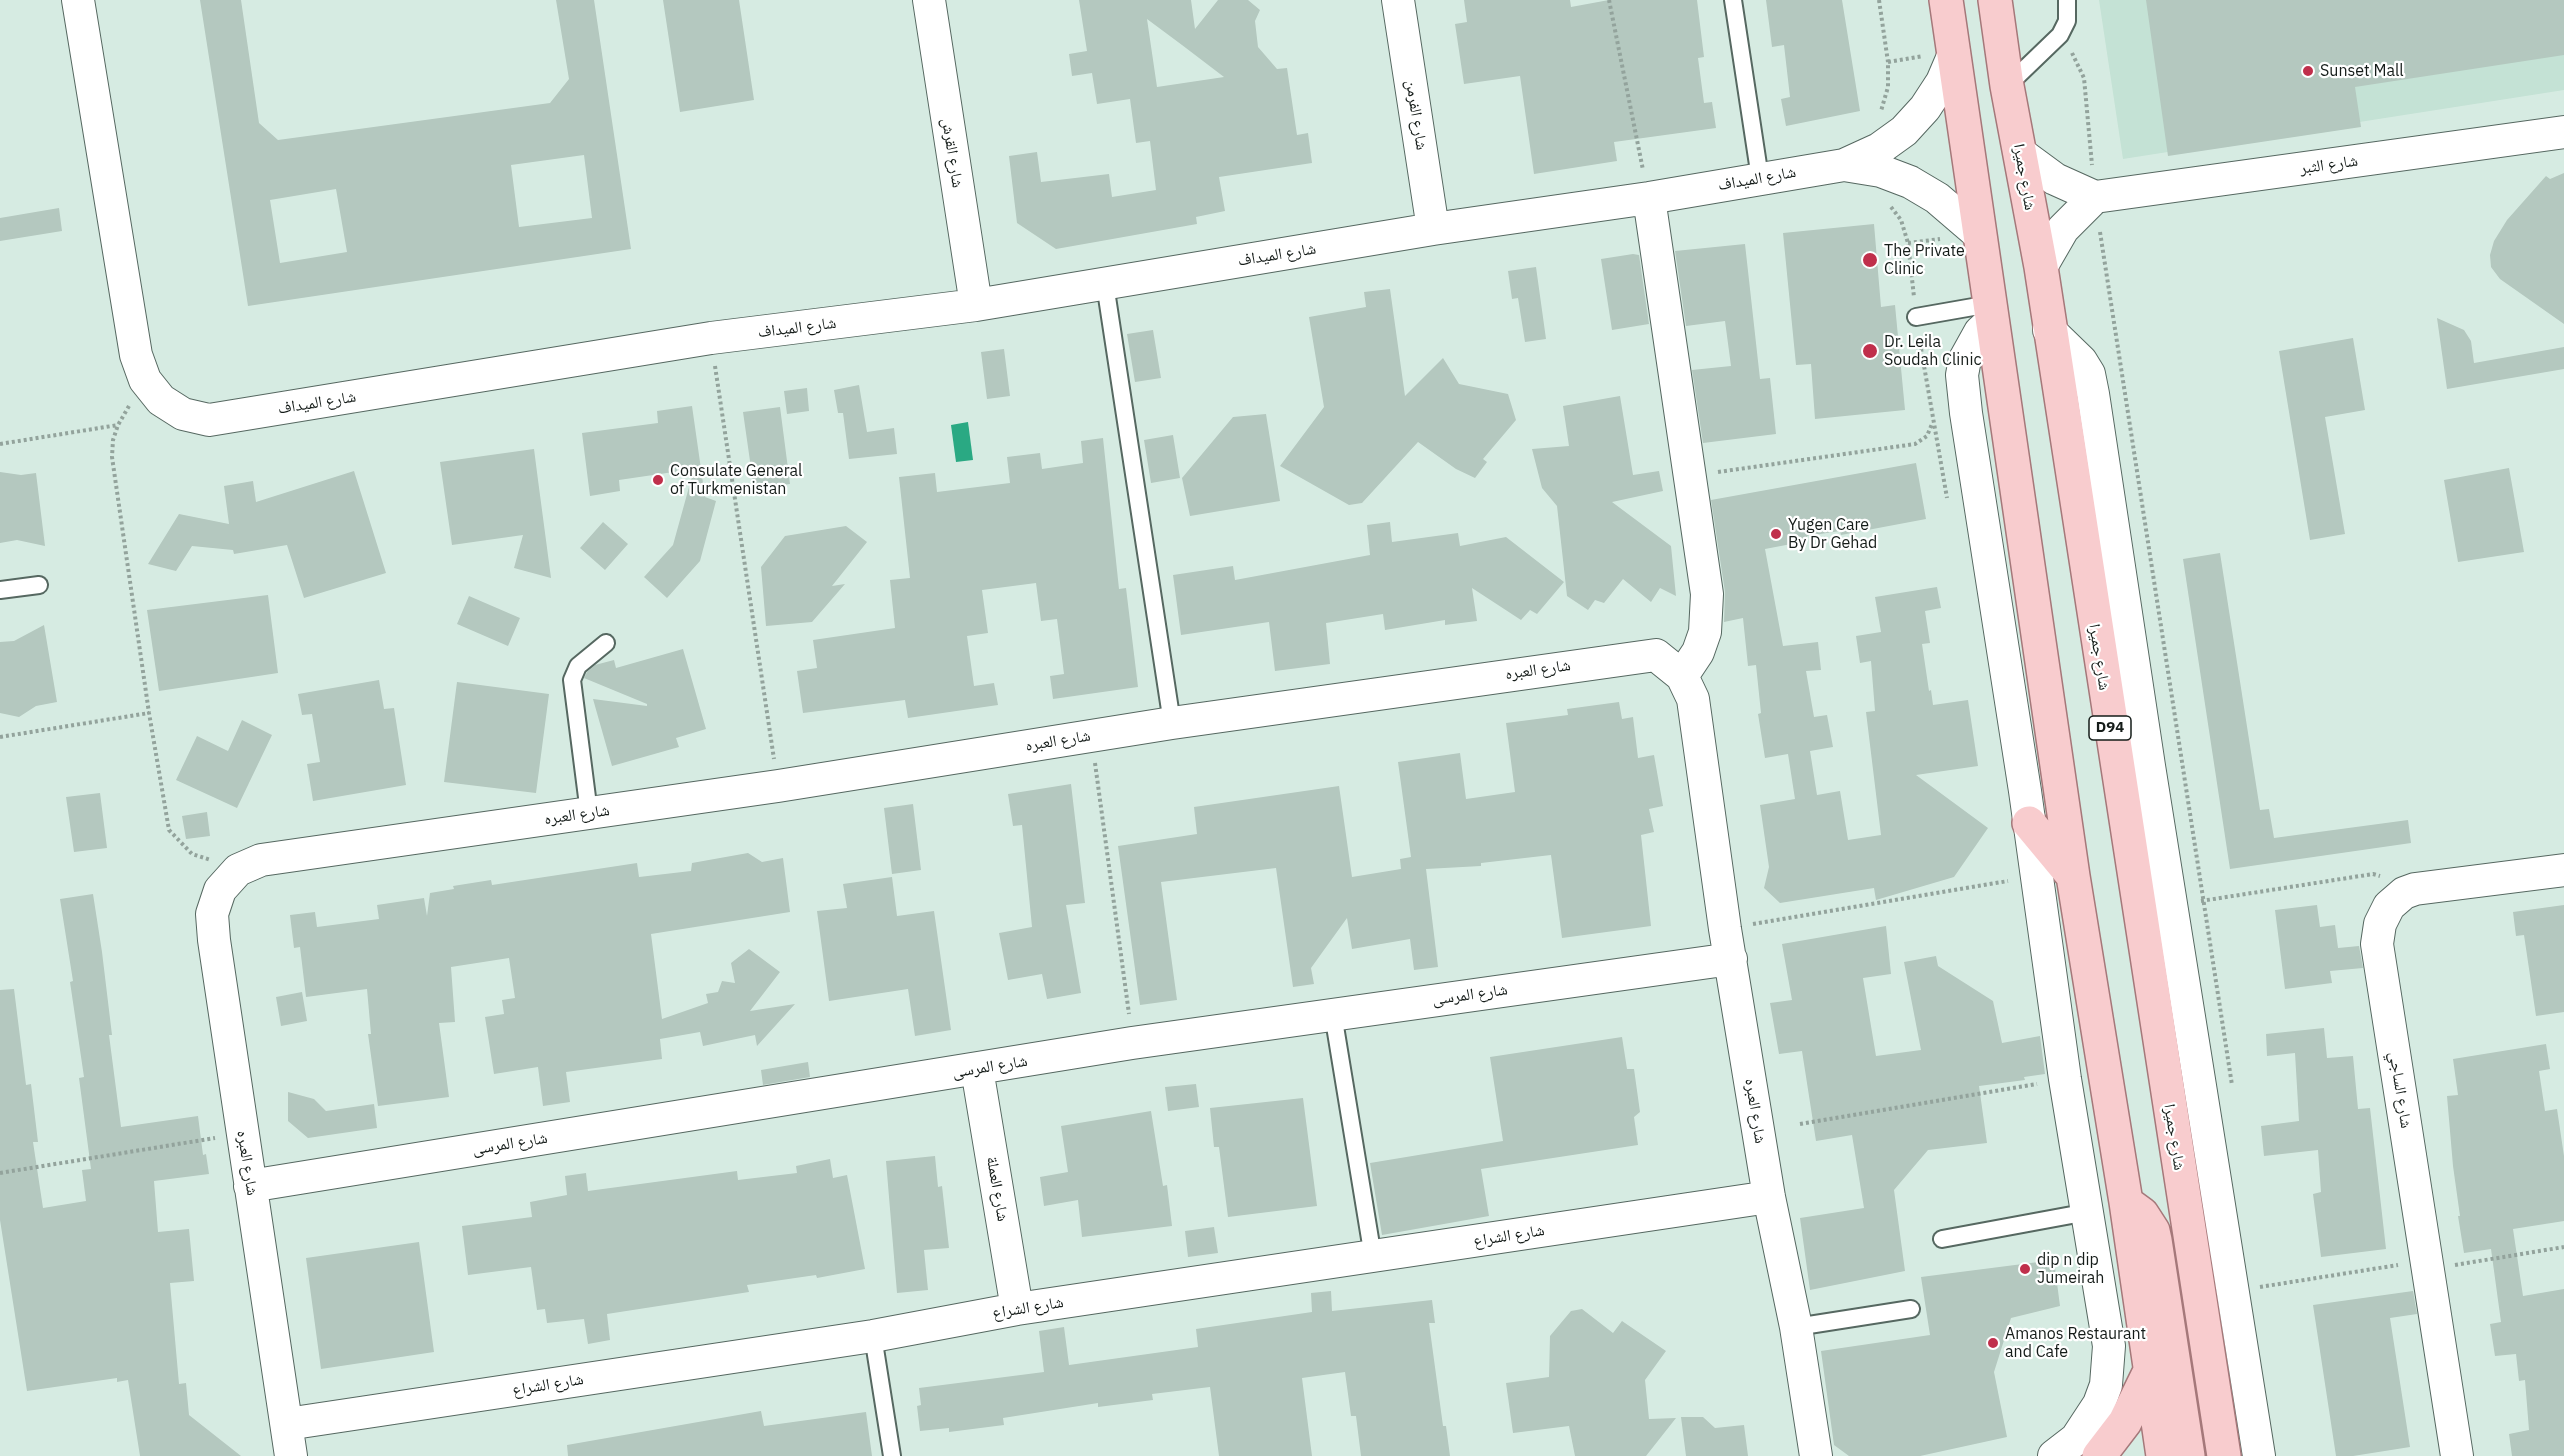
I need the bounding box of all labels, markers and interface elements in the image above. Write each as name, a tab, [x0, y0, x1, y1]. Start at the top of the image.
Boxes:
place label: Sunset Mall	[2320, 61, 2404, 81]
marker: Sunset Mall	[2301, 64, 2315, 78]
street label: شارع الفرمن	[1401, 79, 1431, 151]
street label: شارع القرش	[937, 117, 967, 189]
street label: شارع جميرا	[2009, 142, 2039, 212]
street label: شارع الثبر	[2299, 151, 2359, 179]
street label: شارع الميداف	[1717, 163, 1797, 195]
street label: شارع الميداف	[1237, 239, 1317, 271]
place label: The Private Clinic	[1884, 241, 1965, 279]
marker: The Private Clinic	[1861, 251, 1879, 269]
street label: شارع الميداف	[757, 314, 837, 342]
place label: Dr. Leila Soudah Clinic	[1884, 332, 1981, 370]
marker: Dr. Leila Soudah Clinic	[1861, 342, 1879, 360]
street label: شارع الميداف	[277, 387, 357, 419]
place label: Consulate General of Turkmenistan	[670, 461, 802, 499]
marker: Consulate General of Turkmenistan	[651, 473, 665, 487]
place label: Yugen Care By Dr Gehad	[1788, 515, 1877, 553]
marker: Yugen Care By Dr Gehad	[1769, 527, 1783, 541]
street label: شارع جميرا	[2084, 622, 2114, 692]
street label: شارع العبره	[1504, 656, 1572, 684]
road number: D94	[2089, 716, 2131, 740]
street label: شارع العبره	[1024, 726, 1092, 756]
street label: شارع العبره	[543, 801, 611, 829]
street label: شارع المرسى	[1431, 980, 1509, 1010]
street label: شارع الساجي	[2384, 1050, 2416, 1130]
street label: شارع المرسى	[951, 1052, 1029, 1082]
street label: شارع العبره	[1740, 1077, 1770, 1145]
street label: شارع جميرا	[2159, 1102, 2189, 1172]
street label: شارع العبره	[232, 1129, 262, 1197]
street label: شارع المرسى	[471, 1129, 549, 1159]
street label: شارع العملة	[982, 1155, 1012, 1223]
street label: شارع الشراع	[1472, 1221, 1546, 1251]
place label: dip n dip Jumeirah	[2037, 1250, 2104, 1288]
marker: dip n dip Jumeirah	[2018, 1262, 2032, 1276]
street label: شارع الشراع	[991, 1293, 1065, 1323]
place label: Amanos Restaurant and Cafe	[2005, 1324, 2146, 1362]
marker: Amanos Restaurant and Cafe	[1986, 1336, 2000, 1350]
street label: شارع الشراع	[511, 1370, 585, 1400]

